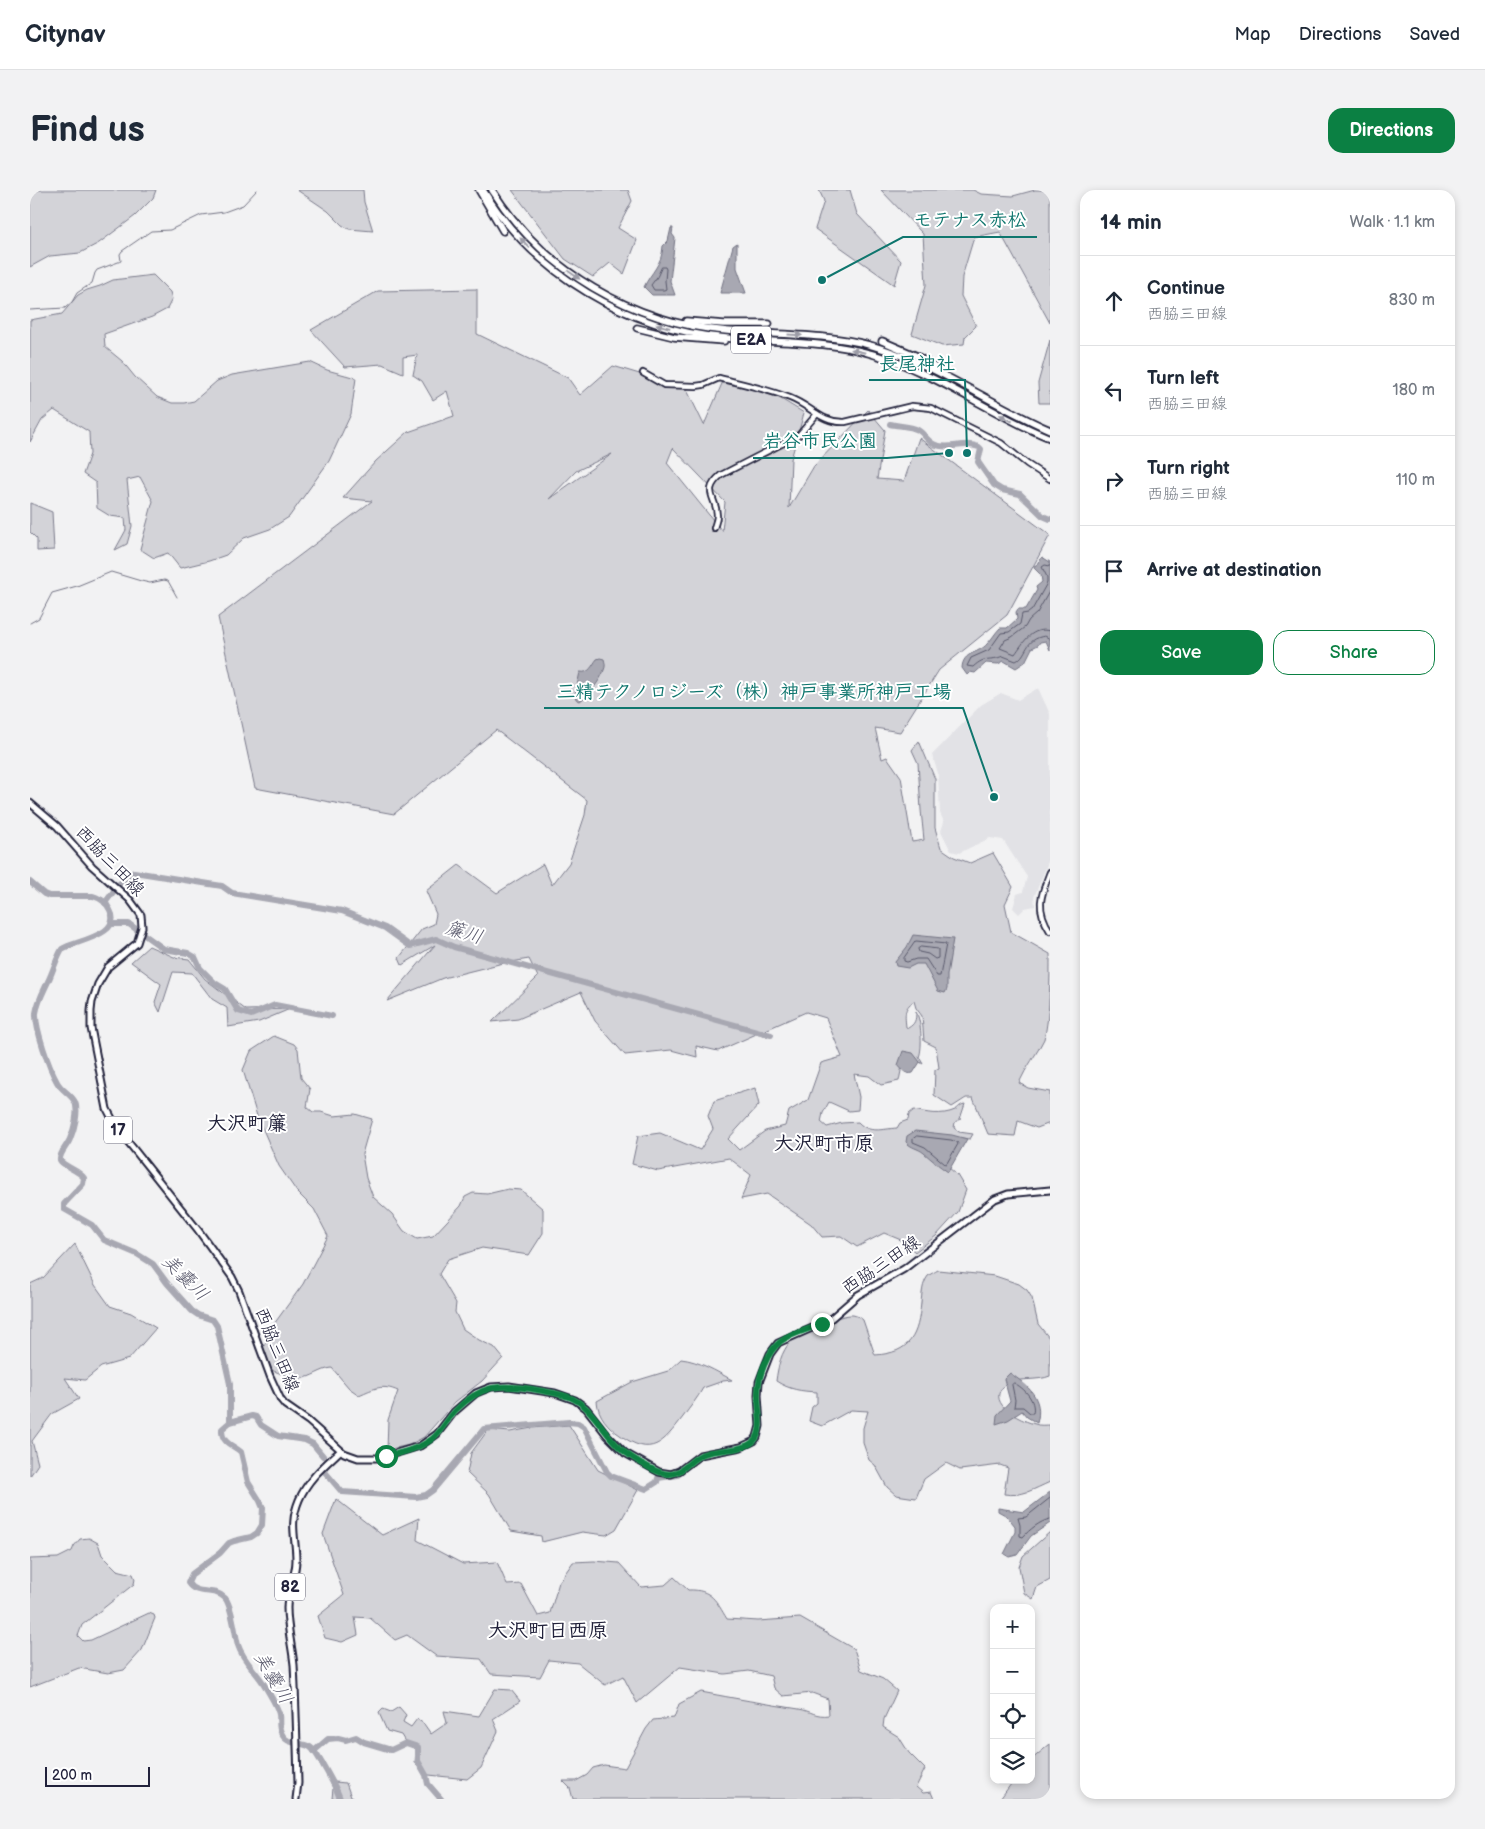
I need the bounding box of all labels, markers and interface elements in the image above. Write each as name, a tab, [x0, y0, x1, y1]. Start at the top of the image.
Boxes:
text: Citynav	[25, 20, 106, 49]
text: Map	[1235, 24, 1271, 45]
text: Directions	[1299, 24, 1381, 45]
text: Saved	[1409, 24, 1460, 45]
button: Directions	[1328, 108, 1455, 153]
text: Find us	[30, 109, 145, 152]
callout: モテナス赤松	[903, 203, 1037, 237]
text: モテナス赤松	[913, 209, 1027, 232]
text: 14 min	[1100, 210, 1162, 235]
text: Walk · 1.1 km	[1350, 213, 1435, 232]
one-way arrow	[519, 238, 531, 250]
one-way arrow	[567, 270, 581, 280]
text: Continue	[1147, 277, 1225, 300]
icon: ahead	[1100, 287, 1128, 315]
text: 830 m	[1389, 291, 1435, 310]
text: 西脇三田線	[1147, 305, 1227, 324]
one-way arrow	[655, 322, 670, 330]
road number: E2A	[731, 326, 771, 354]
one-way arrow	[787, 331, 803, 339]
callout: 長尾神社	[869, 346, 965, 380]
one-way arrow	[851, 347, 866, 355]
text: 長尾神社	[879, 353, 955, 376]
text: Turn left	[1147, 367, 1219, 390]
icon: left	[1100, 377, 1128, 405]
text: 180 m	[1393, 381, 1435, 400]
text: 西脇三田線	[1147, 395, 1227, 414]
one-way arrow	[998, 414, 1013, 422]
callout: 岩谷市民公園	[753, 424, 887, 458]
text: 岩谷市民公園	[763, 430, 877, 453]
text: Turn right	[1147, 457, 1230, 480]
icon: right	[1100, 467, 1128, 495]
text: 110 m	[1396, 471, 1435, 490]
text: 西脇三田線	[1147, 485, 1227, 504]
icon: arrive	[1100, 557, 1128, 585]
text: Arrive at destination	[1147, 559, 1322, 582]
button: Save	[1100, 630, 1263, 675]
button: Share	[1273, 630, 1435, 675]
callout: 三精テクノロジーズ（株）神戸事業所神戸工場	[544, 674, 963, 708]
text: 三精テクノロジーズ（株）神戸事業所神戸工場	[557, 681, 951, 704]
street label: 西脇三田線	[71, 821, 149, 901]
water label: 簾川	[442, 916, 486, 950]
district label: 大沢町簾	[207, 1112, 287, 1136]
road number: 17	[104, 1116, 132, 1144]
district label: 大沢町市原	[774, 1132, 874, 1156]
street label: 西脇三田線	[838, 1231, 924, 1299]
water label: 美嚢川	[157, 1250, 213, 1306]
street label: 西脇三田線	[250, 1304, 304, 1396]
route end	[811, 1313, 834, 1336]
route start	[375, 1445, 398, 1468]
road number: 82	[275, 1574, 305, 1600]
map controls	[990, 1604, 1035, 1784]
button: +	[990, 1604, 1035, 1649]
district label: 大沢町日西原	[488, 1619, 608, 1643]
water label: 美嚢川	[249, 1648, 297, 1708]
button: −	[990, 1649, 1035, 1694]
button: locate	[990, 1694, 1035, 1739]
button: layers	[990, 1739, 1035, 1784]
scale bar	[45, 1764, 150, 1787]
text: 200 m	[52, 1767, 92, 1784]

